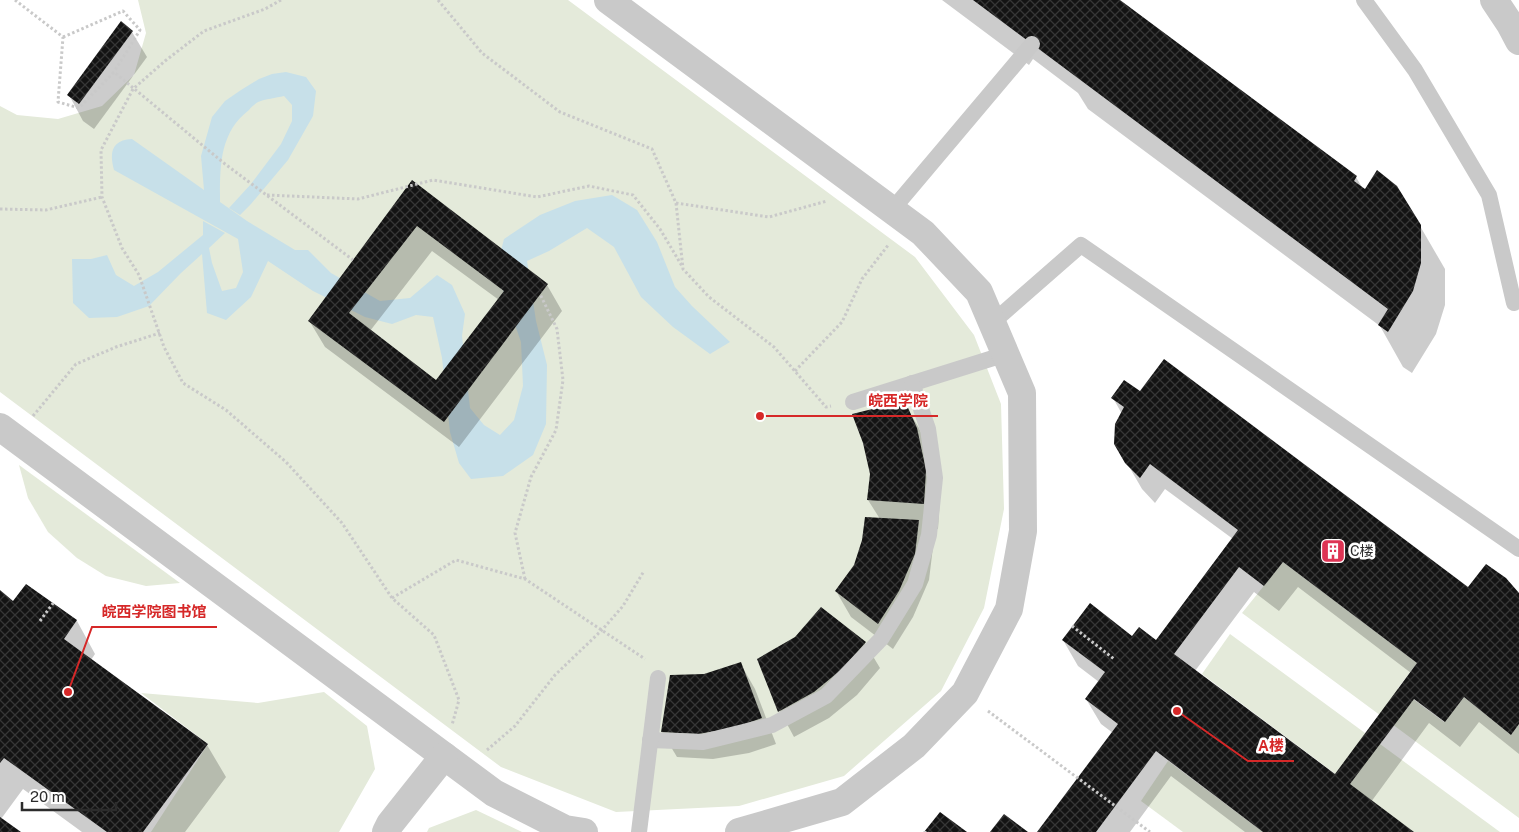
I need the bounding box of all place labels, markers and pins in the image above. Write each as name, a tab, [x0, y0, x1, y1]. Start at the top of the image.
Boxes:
callout: 皖西学院	[858, 386, 938, 416]
building icon: C楼	[1320, 538, 1346, 564]
place label: C楼	[1350, 543, 1374, 559]
callout: 皖西学院图书馆	[92, 597, 217, 627]
callout: A楼	[1248, 731, 1294, 761]

